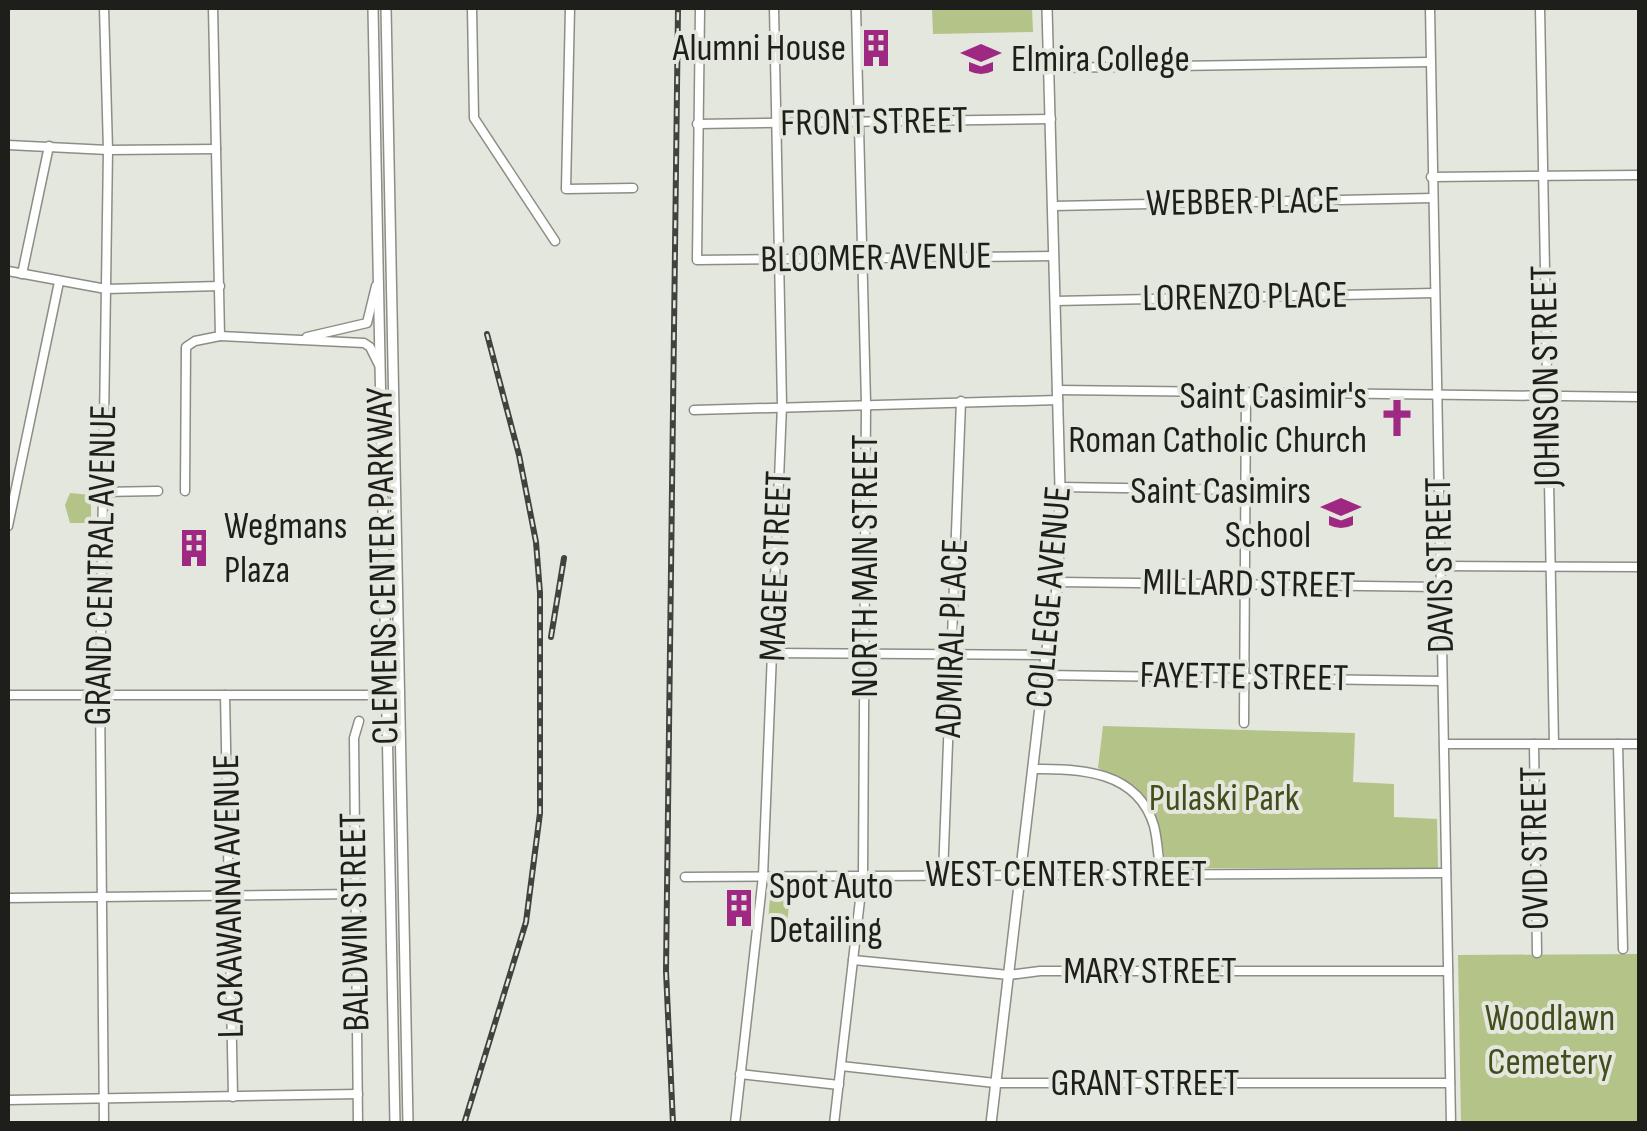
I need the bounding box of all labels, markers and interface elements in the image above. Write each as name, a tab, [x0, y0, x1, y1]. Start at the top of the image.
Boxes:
place label: Alumni House	[672, 26, 846, 71]
building icon: Alumni House	[855, 27, 897, 69]
place label: Elmira College	[1011, 37, 1190, 82]
school or university icon: Elmira College	[960, 38, 1002, 80]
street label: FRONT STREET	[780, 98, 968, 146]
street label: WEBBER PLACE	[1146, 178, 1340, 226]
street label: BLOOMER AVENUE	[760, 233, 992, 283]
street label: JOHNSON STREET	[1522, 265, 1570, 488]
street label: LORENZO PLACE	[1142, 273, 1348, 321]
place label: Saint Casimir's Roman Catholic Church	[1068, 374, 1367, 463]
street label: CLEMENS CENTER PARKWAY	[357, 387, 409, 745]
church icon: Saint Casimir's Roman Catholic Church	[1376, 397, 1418, 439]
street label: GRAND CENTRAL AVENUE	[76, 404, 126, 726]
street label: NORTH MAIN STREET	[843, 434, 888, 698]
place label: Saint Casimirs School	[1130, 469, 1311, 558]
street label: MAGEE STREET	[750, 470, 802, 662]
street label: DAVIS STREET	[1416, 477, 1464, 653]
street label: COLLEGE AVENUE	[1017, 484, 1081, 710]
school or university icon: Saint Casimirs School	[1320, 492, 1362, 534]
place label: Wegmans Plaza	[224, 504, 347, 593]
building icon: Wegmans Plaza	[173, 527, 215, 569]
street label: ADMIRAL PLACE	[926, 538, 978, 739]
street label: MILLARD STREET	[1142, 560, 1356, 608]
street label: FAYETTE STREET	[1139, 653, 1349, 701]
street label: LACKAWANNA AVENUE	[204, 753, 254, 1039]
street label: OVID STREET	[1511, 766, 1559, 930]
park label: Pulaski Park	[1149, 776, 1300, 821]
street label: BALDWIN STREET	[331, 812, 379, 1032]
street label: WEST CENTER STREET	[925, 852, 1207, 897]
place label: Spot Auto Detailing	[769, 864, 894, 953]
building icon: Spot Auto Detailing	[718, 887, 760, 929]
street label: MARY STREET	[1063, 949, 1237, 994]
park label: Woodlawn Cemetery	[1485, 996, 1615, 1085]
street label: GRANT STREET	[1050, 1061, 1240, 1106]

